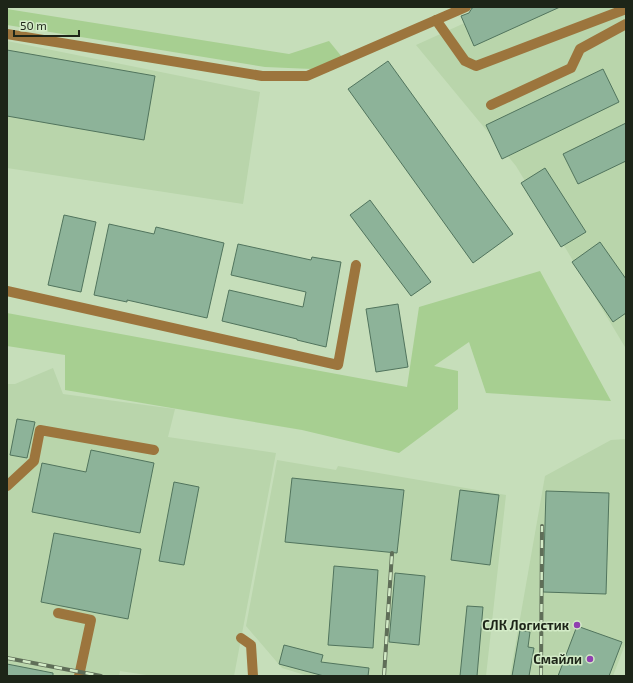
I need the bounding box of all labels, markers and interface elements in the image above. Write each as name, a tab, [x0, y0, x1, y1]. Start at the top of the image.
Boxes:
scale bar	[14, 12, 79, 38]
text: 50 m	[20, 18, 47, 32]
place label: СЛК Логистик	[482, 617, 570, 633]
marker: СЛК Логистик	[572, 620, 582, 630]
place label: Смайли	[533, 651, 582, 667]
marker: Смайли	[585, 654, 595, 664]

